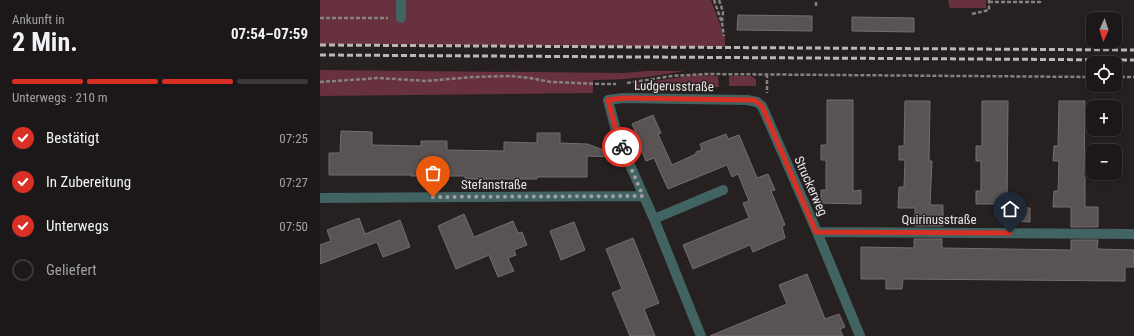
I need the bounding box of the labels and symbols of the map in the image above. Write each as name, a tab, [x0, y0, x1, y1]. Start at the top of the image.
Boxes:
north arrow	[1086, 12, 1122, 48]
street label: Ludgerusstraße	[634, 78, 714, 94]
courier	[602, 127, 642, 167]
street label: Struckerweg	[791, 154, 831, 218]
pin	[416, 156, 450, 197]
street label: Stefanstraße	[461, 177, 527, 192]
pin	[993, 192, 1027, 233]
street label: Quirinusstraße	[901, 212, 977, 227]

